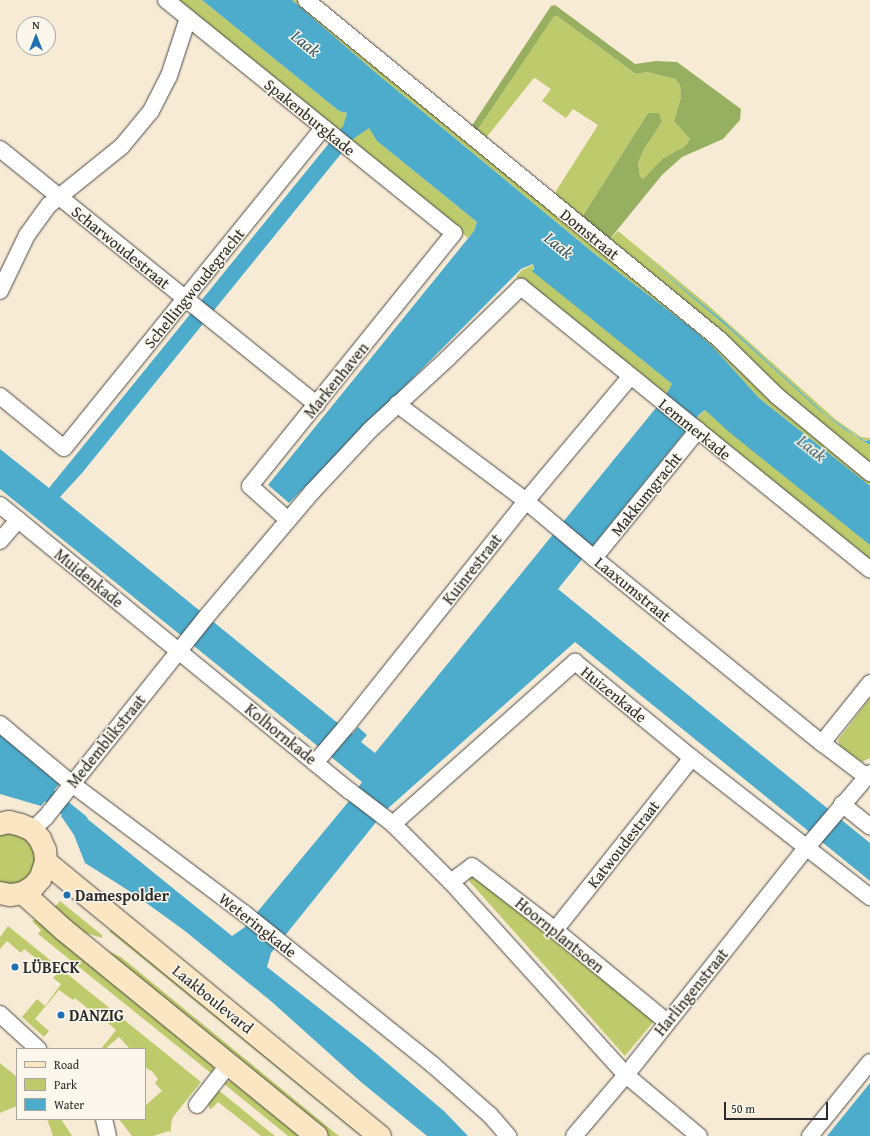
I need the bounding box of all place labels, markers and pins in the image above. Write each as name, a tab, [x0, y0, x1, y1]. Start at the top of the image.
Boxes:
place label: Damespolder	[75, 885, 169, 905]
marker: Damespolder	[62, 890, 72, 900]
place label: LÜBECK	[23, 957, 80, 977]
marker: LÜBECK	[10, 962, 20, 972]
place label: DANZIG	[69, 1005, 124, 1025]
marker: DANZIG	[56, 1010, 66, 1020]

